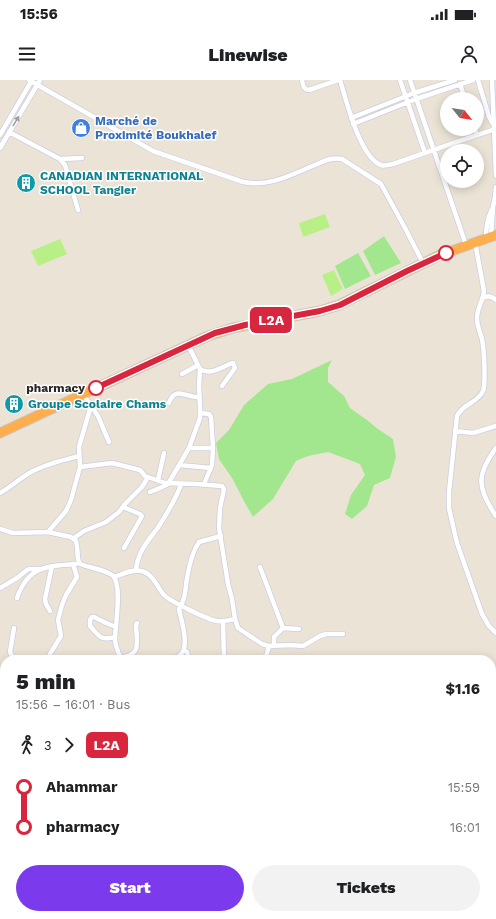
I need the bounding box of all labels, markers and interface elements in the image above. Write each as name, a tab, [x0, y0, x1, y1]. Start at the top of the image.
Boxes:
text: 15:56	[20, 5, 58, 23]
icon: menu	[16, 43, 38, 65]
icon: person	[458, 43, 480, 65]
text: Linewise	[208, 44, 288, 65]
north arrow	[440, 92, 484, 136]
map controls	[440, 92, 484, 188]
place label: Marché de Proximité Boukhalef	[95, 114, 216, 142]
one-way arrow	[12, 116, 20, 126]
shop icon: Marché de Proximité Boukhalef	[70, 117, 92, 139]
button: locate	[440, 144, 484, 188]
place label: CANADIAN INTERNATIONAL SCHOOL Tangier	[40, 169, 203, 197]
building icon: CANADIAN INTERNATIONAL SCHOOL Tangier	[15, 172, 37, 194]
unlabelled marker	[438, 245, 454, 261]
line badge: L2A	[248, 307, 294, 333]
text: L2A	[258, 312, 284, 328]
marker: pharmacy	[88, 380, 104, 396]
place label: pharmacy	[26, 381, 85, 395]
building icon: Groupe Scolaire Chams	[3, 393, 25, 415]
place label: Groupe Scolaire Chams	[28, 397, 167, 411]
text: 5 min	[16, 669, 76, 694]
text: $1.16	[445, 680, 480, 698]
text: 15:56 – 16:01 · Bus	[16, 697, 130, 712]
icon: walk	[16, 734, 38, 756]
icon: forward	[58, 734, 80, 756]
text: L2A	[94, 737, 120, 753]
text: 3	[44, 738, 52, 753]
text: Ahammar	[46, 778, 118, 796]
text: 15:59	[448, 780, 480, 795]
text: pharmacy	[46, 818, 119, 836]
text: 16:01	[450, 820, 480, 835]
button: Start	[16, 865, 244, 911]
button: Tickets	[252, 865, 480, 911]

